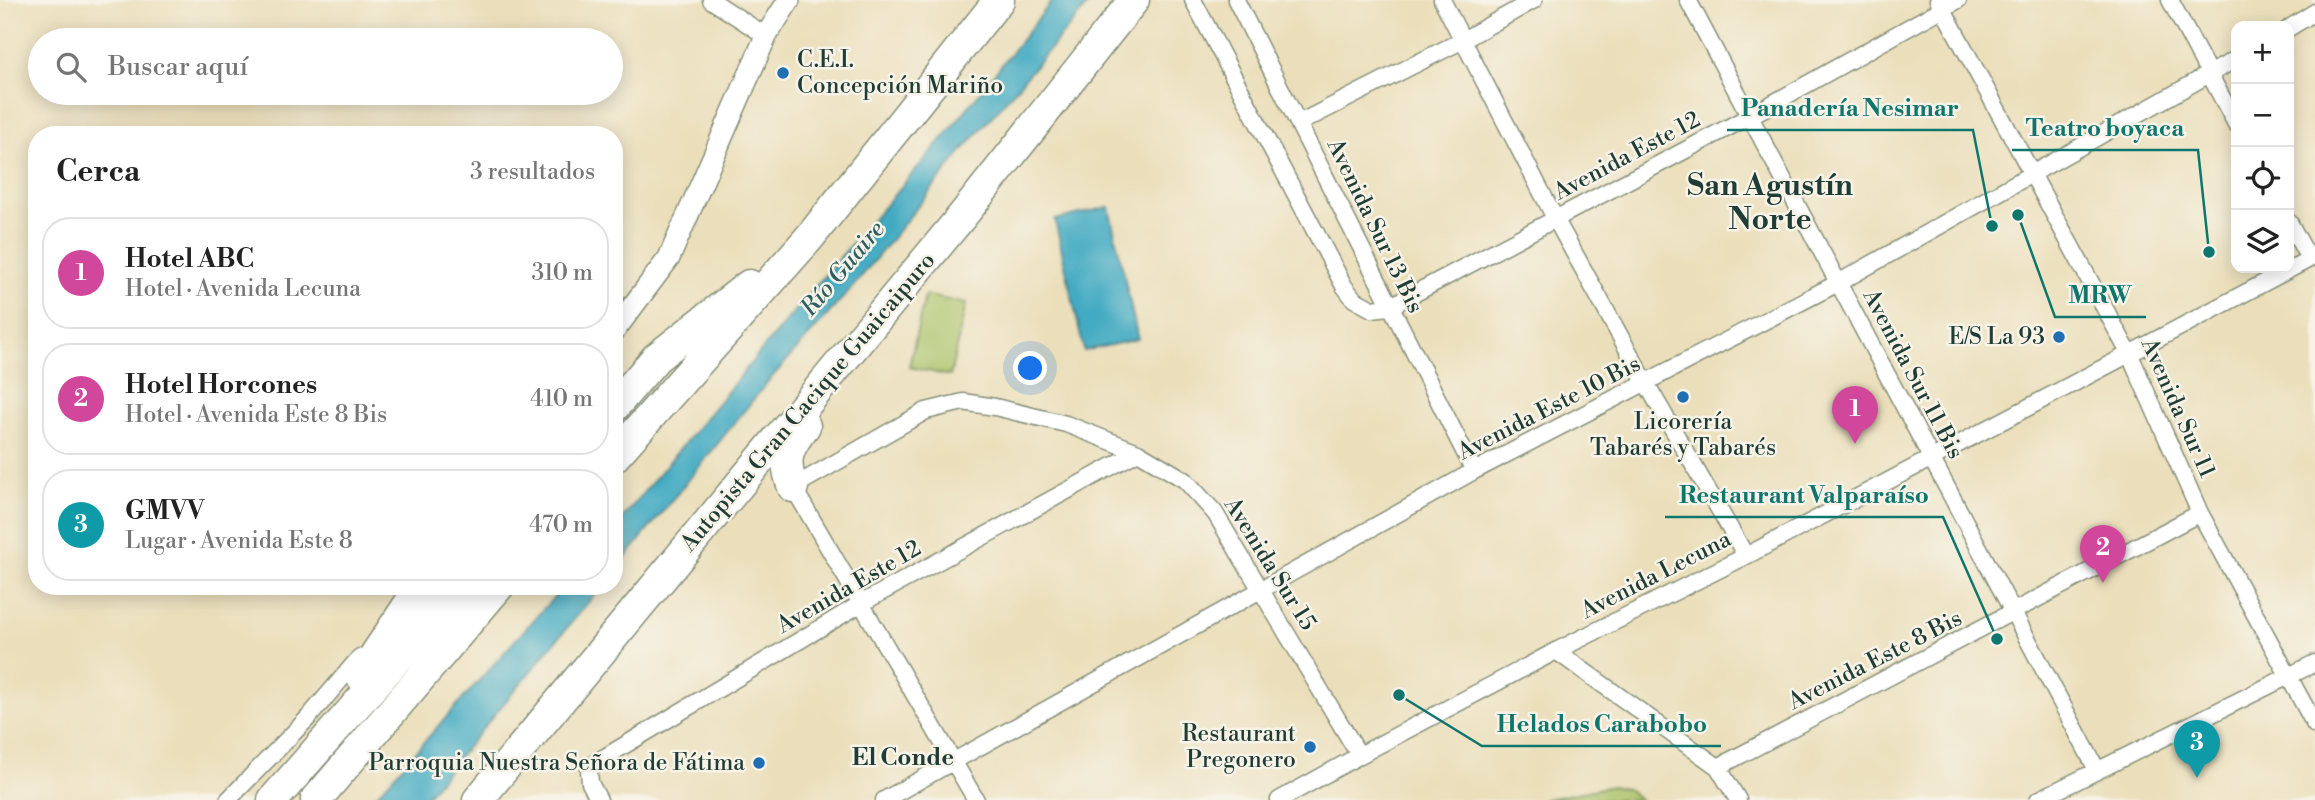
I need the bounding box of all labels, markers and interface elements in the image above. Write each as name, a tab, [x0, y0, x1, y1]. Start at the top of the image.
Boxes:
map controls	[2231, 21, 2294, 273]
button: +	[2231, 21, 2294, 84]
search box	[28, 28, 623, 105]
place label: C.E.I. Concepción Mariño	[797, 46, 1003, 100]
icon: search	[52, 48, 90, 86]
text: Buscar aquí	[108, 51, 248, 83]
marker: C.E.I. Concepción Mariño	[775, 65, 791, 81]
button: −	[2231, 84, 2294, 147]
callout: Panadería Nesimar	[1727, 85, 1973, 130]
text: Panadería Nesimar	[1741, 94, 1959, 124]
callout: Teatro boyaca	[2012, 105, 2198, 150]
street label: Avenida Este 12	[1548, 106, 1705, 207]
text: Teatro boyaca	[2026, 114, 2185, 144]
street label: Avenida Sur 13 Bis	[1320, 133, 1429, 318]
button: locate	[2231, 147, 2294, 210]
text: Cerca	[56, 153, 140, 191]
text: 3 resultados	[470, 158, 595, 186]
district label: San Agustín Norte	[1687, 167, 1854, 239]
button: layers	[2231, 210, 2294, 273]
water label: Río Guaire	[794, 215, 892, 324]
text: Hotel ABC	[125, 243, 254, 275]
street label: Autopista Gran Cacique Guaicaipuro	[674, 247, 941, 558]
text: 1	[75, 259, 87, 287]
text: 310 m	[532, 259, 593, 287]
callout: MRW	[2055, 272, 2146, 317]
text: Hotel · Avenida Lecuna	[125, 275, 361, 303]
text: MRW	[2068, 281, 2132, 311]
street label: Avenida Sur 11 Bis	[1856, 283, 1970, 464]
place label: E/S La 93	[1949, 323, 2045, 351]
marker: E/S La 93	[2051, 329, 2067, 345]
street label: Avenida Sur 11	[2134, 333, 2221, 482]
street label: Avenida Este 10 Bis	[1452, 350, 1645, 467]
your location	[1013, 351, 1047, 385]
text: Hotel Horcones	[125, 369, 317, 401]
text: 2	[74, 385, 88, 413]
text: 410 m	[530, 385, 593, 413]
pin: 1	[1832, 386, 1878, 444]
marker: Licorería Tabarés y Tabarés	[1675, 389, 1691, 405]
text: Hotel · Avenida Este 8 Bis	[125, 401, 387, 429]
place label: Licorería Tabarés y Tabarés	[1590, 408, 1776, 462]
callout: Restaurant Valparaíso	[1665, 472, 1943, 517]
text: Restaurant Valparaíso	[1679, 481, 1929, 511]
street label: Avenida Sur 15	[1217, 491, 1322, 636]
text: GMVV	[125, 495, 204, 527]
text: 3	[74, 511, 88, 539]
text: 470 m	[529, 511, 593, 539]
street label: Avenida Lecuna	[1575, 525, 1736, 625]
pin: 2	[2080, 525, 2126, 583]
text: Lugar · Avenida Este 8	[125, 527, 353, 555]
street label: Avenida Este 12	[771, 534, 926, 640]
street label: Avenida Este 8 Bis	[1783, 604, 1967, 716]
callout: Helados Carabobo	[1482, 701, 1721, 746]
text: Helados Carabobo	[1497, 710, 1707, 740]
place label: Restaurant Pregonero	[1182, 720, 1296, 774]
pin: 3	[2174, 720, 2220, 778]
marker: Restaurant Pregonero	[1302, 739, 1318, 755]
district label: El Conde	[852, 743, 954, 773]
place label: Parroquia Nuestra Señora de Fátima	[368, 749, 745, 777]
marker: Parroquia Nuestra Señora de Fátima	[751, 755, 767, 771]

